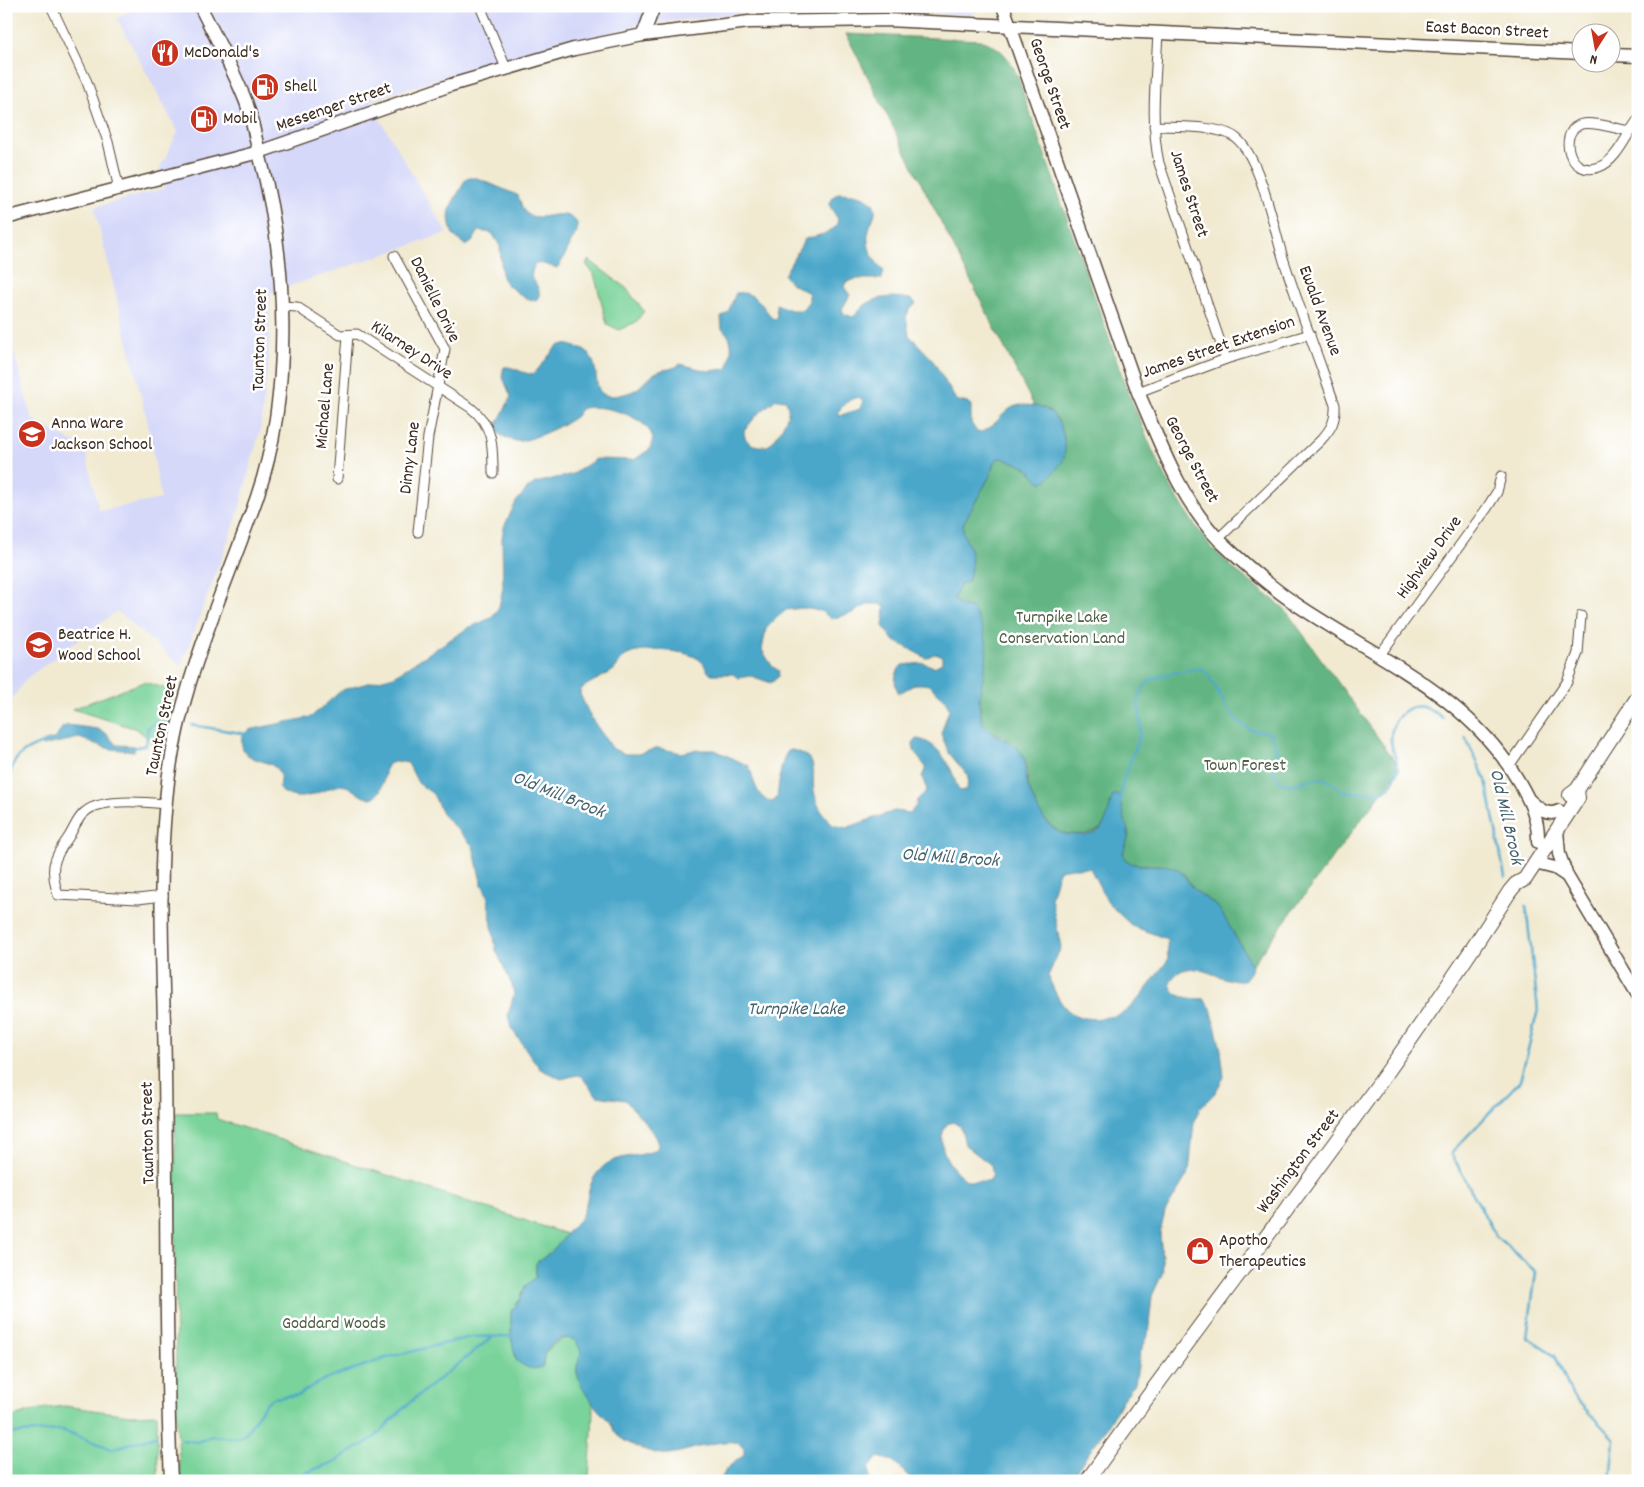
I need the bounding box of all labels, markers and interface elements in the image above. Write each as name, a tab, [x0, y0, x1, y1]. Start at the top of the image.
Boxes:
street label: East Bacon Street	[1425, 15, 1550, 47]
north arrow	[1572, 22, 1622, 72]
street label: George Street	[1022, 35, 1076, 133]
restaurant icon: McDonald's	[150, 38, 180, 68]
place label: McDonald's	[184, 41, 260, 66]
text: N	[1589, 48, 1599, 69]
fuel station icon: Shell	[250, 72, 280, 102]
place label: Shell	[284, 75, 317, 100]
street label: Messenger Street	[273, 76, 395, 139]
fuel station icon: Mobil	[189, 104, 219, 134]
place label: Mobil	[223, 107, 258, 132]
street label: James Street	[1162, 147, 1214, 241]
street label: Danielle Drive	[402, 253, 466, 347]
street label: Ewald Avenue	[1291, 262, 1347, 360]
street label: Taunton Street	[247, 288, 275, 392]
street label: James Street Extension	[1139, 310, 1299, 386]
street label: Kilarney Drive	[365, 315, 457, 387]
street label: Michael Lane	[310, 362, 342, 450]
place label: Anna Ware Jackson School	[51, 412, 153, 458]
street label: George Street	[1158, 412, 1225, 508]
school or university icon: Anna Ware Jackson School	[17, 419, 47, 449]
street label: Dinny Lane	[394, 420, 428, 496]
street label: Highview Drive	[1391, 511, 1469, 605]
park label: Turnpike Lake Conservation Land	[999, 606, 1125, 652]
place label: Beatrice H. Wood School	[58, 623, 141, 669]
school or university icon: Beatrice H. Wood School	[24, 630, 54, 660]
street label: Taunton Street	[140, 673, 186, 779]
park label: Town Forest	[1204, 754, 1287, 779]
water label: Old Mill Brook	[508, 765, 610, 828]
water label: Old Mill Brook	[1481, 766, 1530, 870]
water label: Old Mill Brook	[900, 842, 1002, 876]
water label: Turnpike Lake	[747, 997, 846, 1024]
street label: Taunton Street	[136, 1081, 162, 1184]
street label: Washington Street	[1251, 1104, 1347, 1219]
place label: Apotho Therapeutics	[1219, 1229, 1306, 1275]
shop icon: Apotho Therapeutics	[1185, 1236, 1215, 1266]
park label: Goddard Woods	[282, 1312, 386, 1337]

